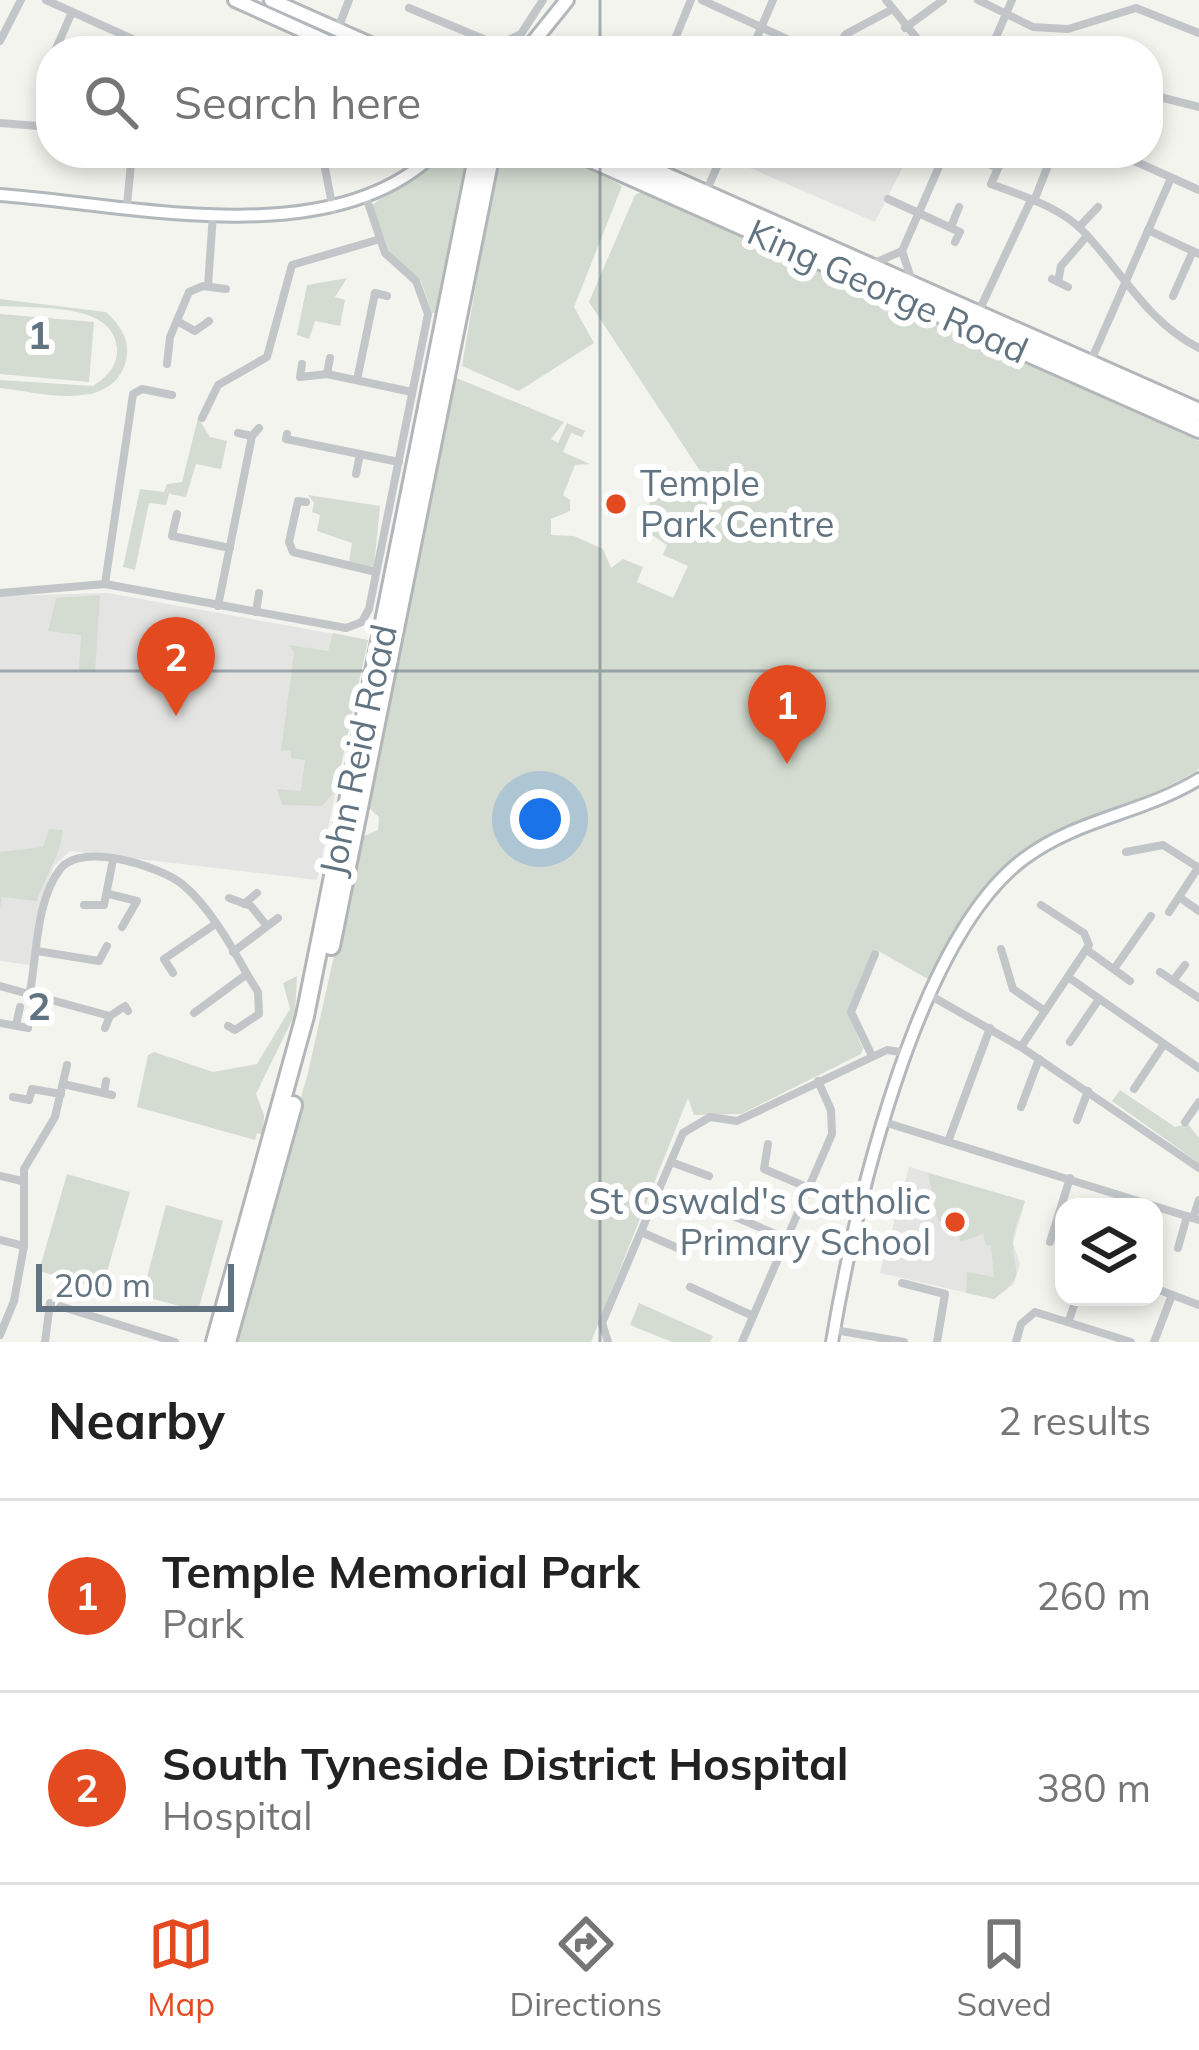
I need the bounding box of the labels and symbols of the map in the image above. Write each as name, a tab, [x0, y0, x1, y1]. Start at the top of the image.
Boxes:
street label: King George Road	[741, 209, 1035, 372]
text: 1	[27, 310, 51, 359]
place label: Temple Park Centre	[640, 460, 834, 546]
marker: Temple Park Centre	[603, 491, 629, 517]
pin: 2	[137, 617, 215, 716]
street label: John Reid Road	[309, 620, 406, 880]
pin: 1	[748, 665, 826, 764]
your location	[510, 789, 570, 849]
text: 2	[27, 981, 51, 1030]
place label: St Oswald's Catholic Primary School	[589, 1178, 931, 1264]
marker: St Oswald's Catholic Primary School	[942, 1209, 968, 1235]
scale bar	[36, 1258, 234, 1311]

